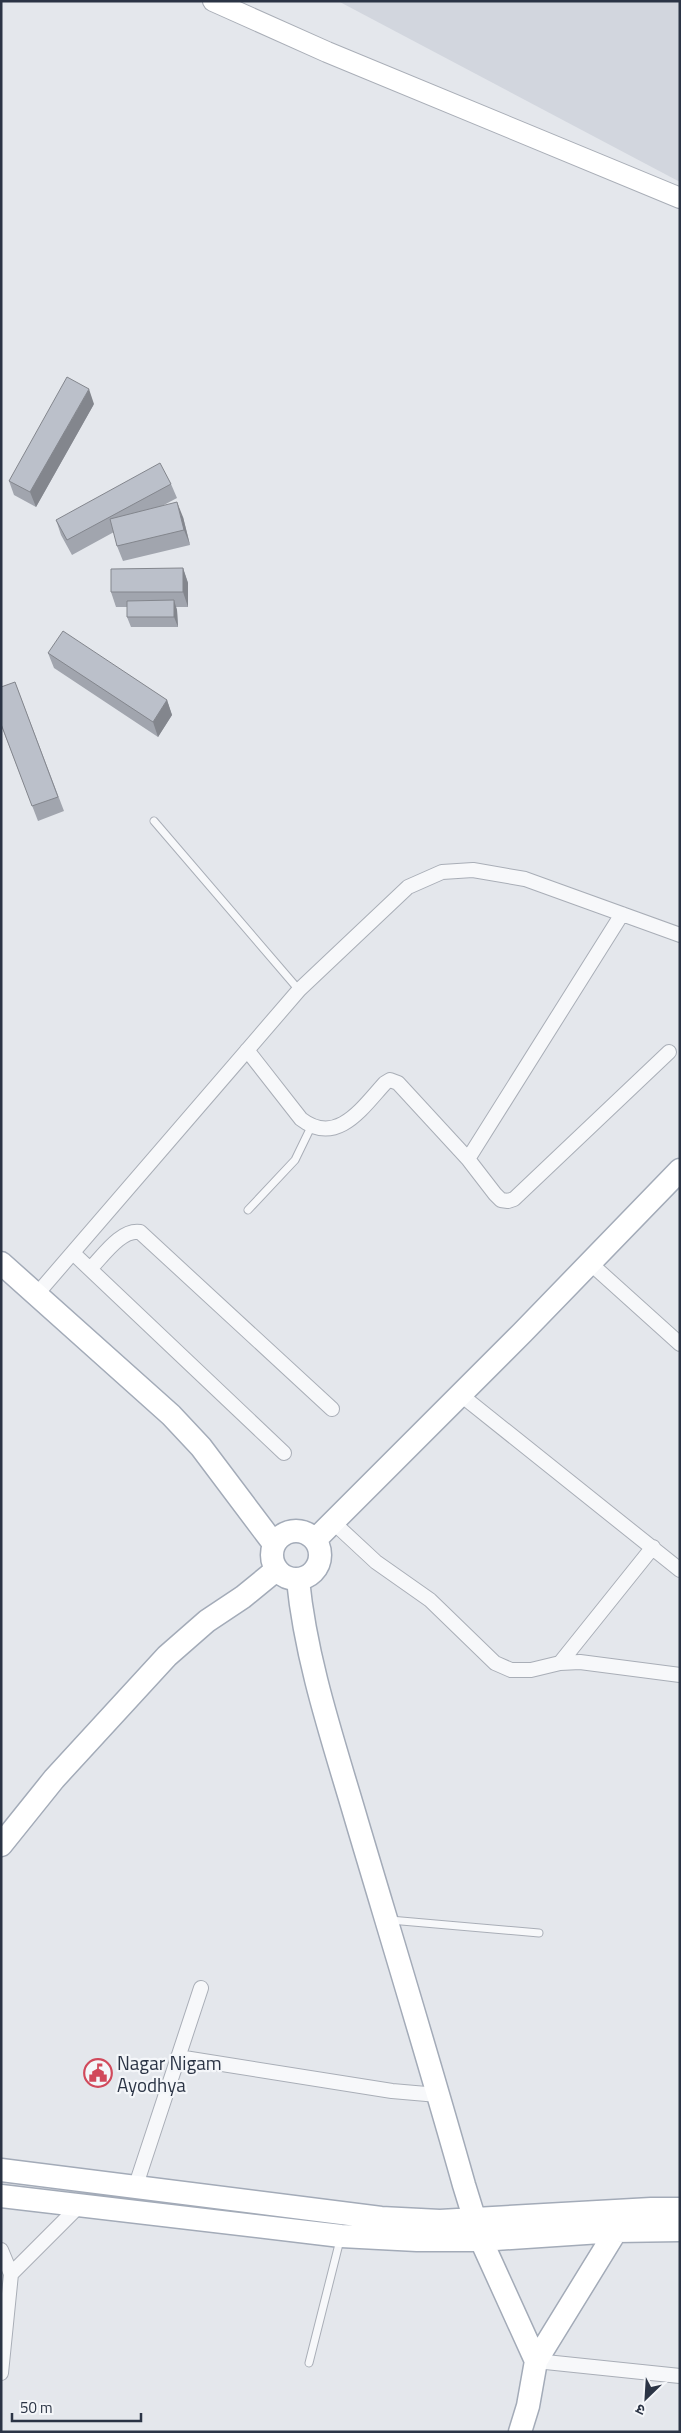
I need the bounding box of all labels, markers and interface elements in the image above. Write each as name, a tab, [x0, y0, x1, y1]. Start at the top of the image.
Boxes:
place label: Nagar Nigam Ayodhya	[117, 2048, 222, 2099]
public building icon: Nagar Nigam Ayodhya	[83, 2058, 113, 2088]
north arrow	[621, 2373, 671, 2423]
scale bar	[12, 2390, 141, 2422]
text: 50 m	[20, 2396, 53, 2419]
text: उ	[631, 2399, 648, 2421]

